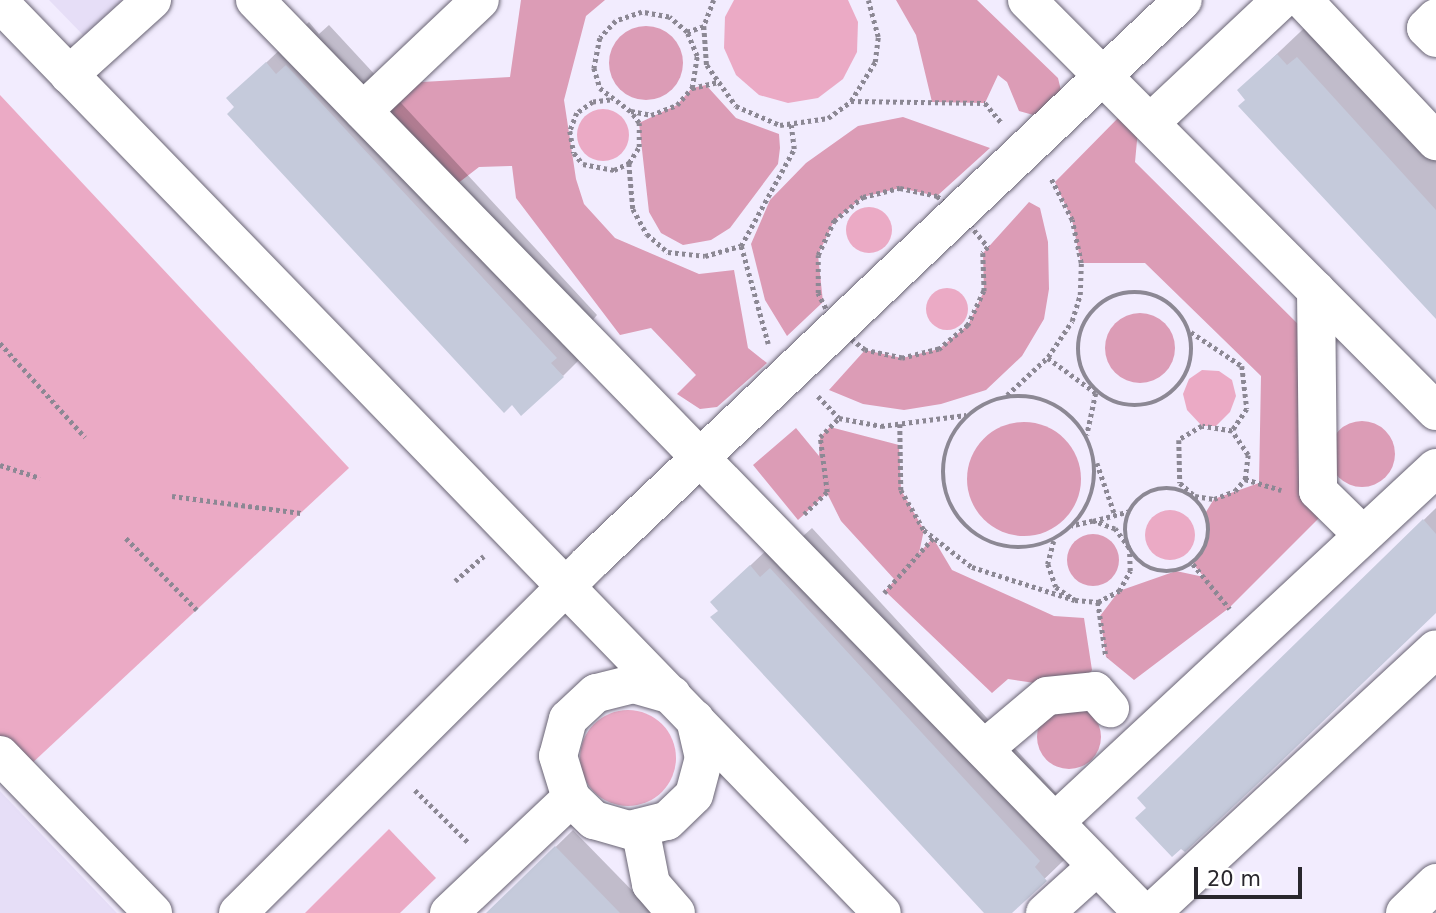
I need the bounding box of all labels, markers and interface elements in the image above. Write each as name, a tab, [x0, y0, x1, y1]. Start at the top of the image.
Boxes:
scale bar	[1198, 853, 1306, 897]
text: 20 m	[1207, 867, 1261, 891]

